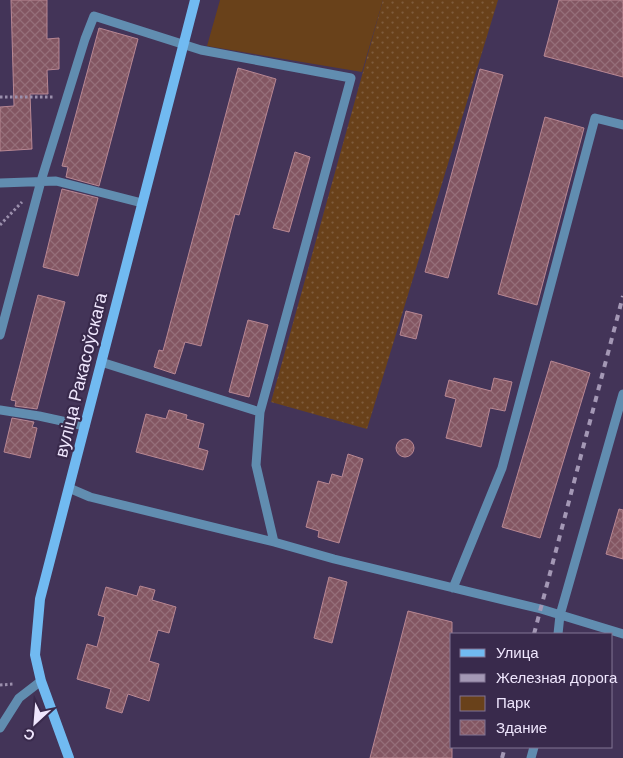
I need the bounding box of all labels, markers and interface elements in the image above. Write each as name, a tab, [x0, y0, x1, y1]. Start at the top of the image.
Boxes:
street label: вуліца Ракасоўскага	[51, 290, 111, 459]
legend	[450, 633, 613, 748]
text: Улица	[496, 644, 539, 661]
text: Железная дорога	[496, 669, 618, 686]
text: Парк	[496, 694, 530, 711]
north arrow	[10, 698, 60, 748]
text: Здание	[496, 719, 547, 736]
text: С	[21, 725, 37, 744]

